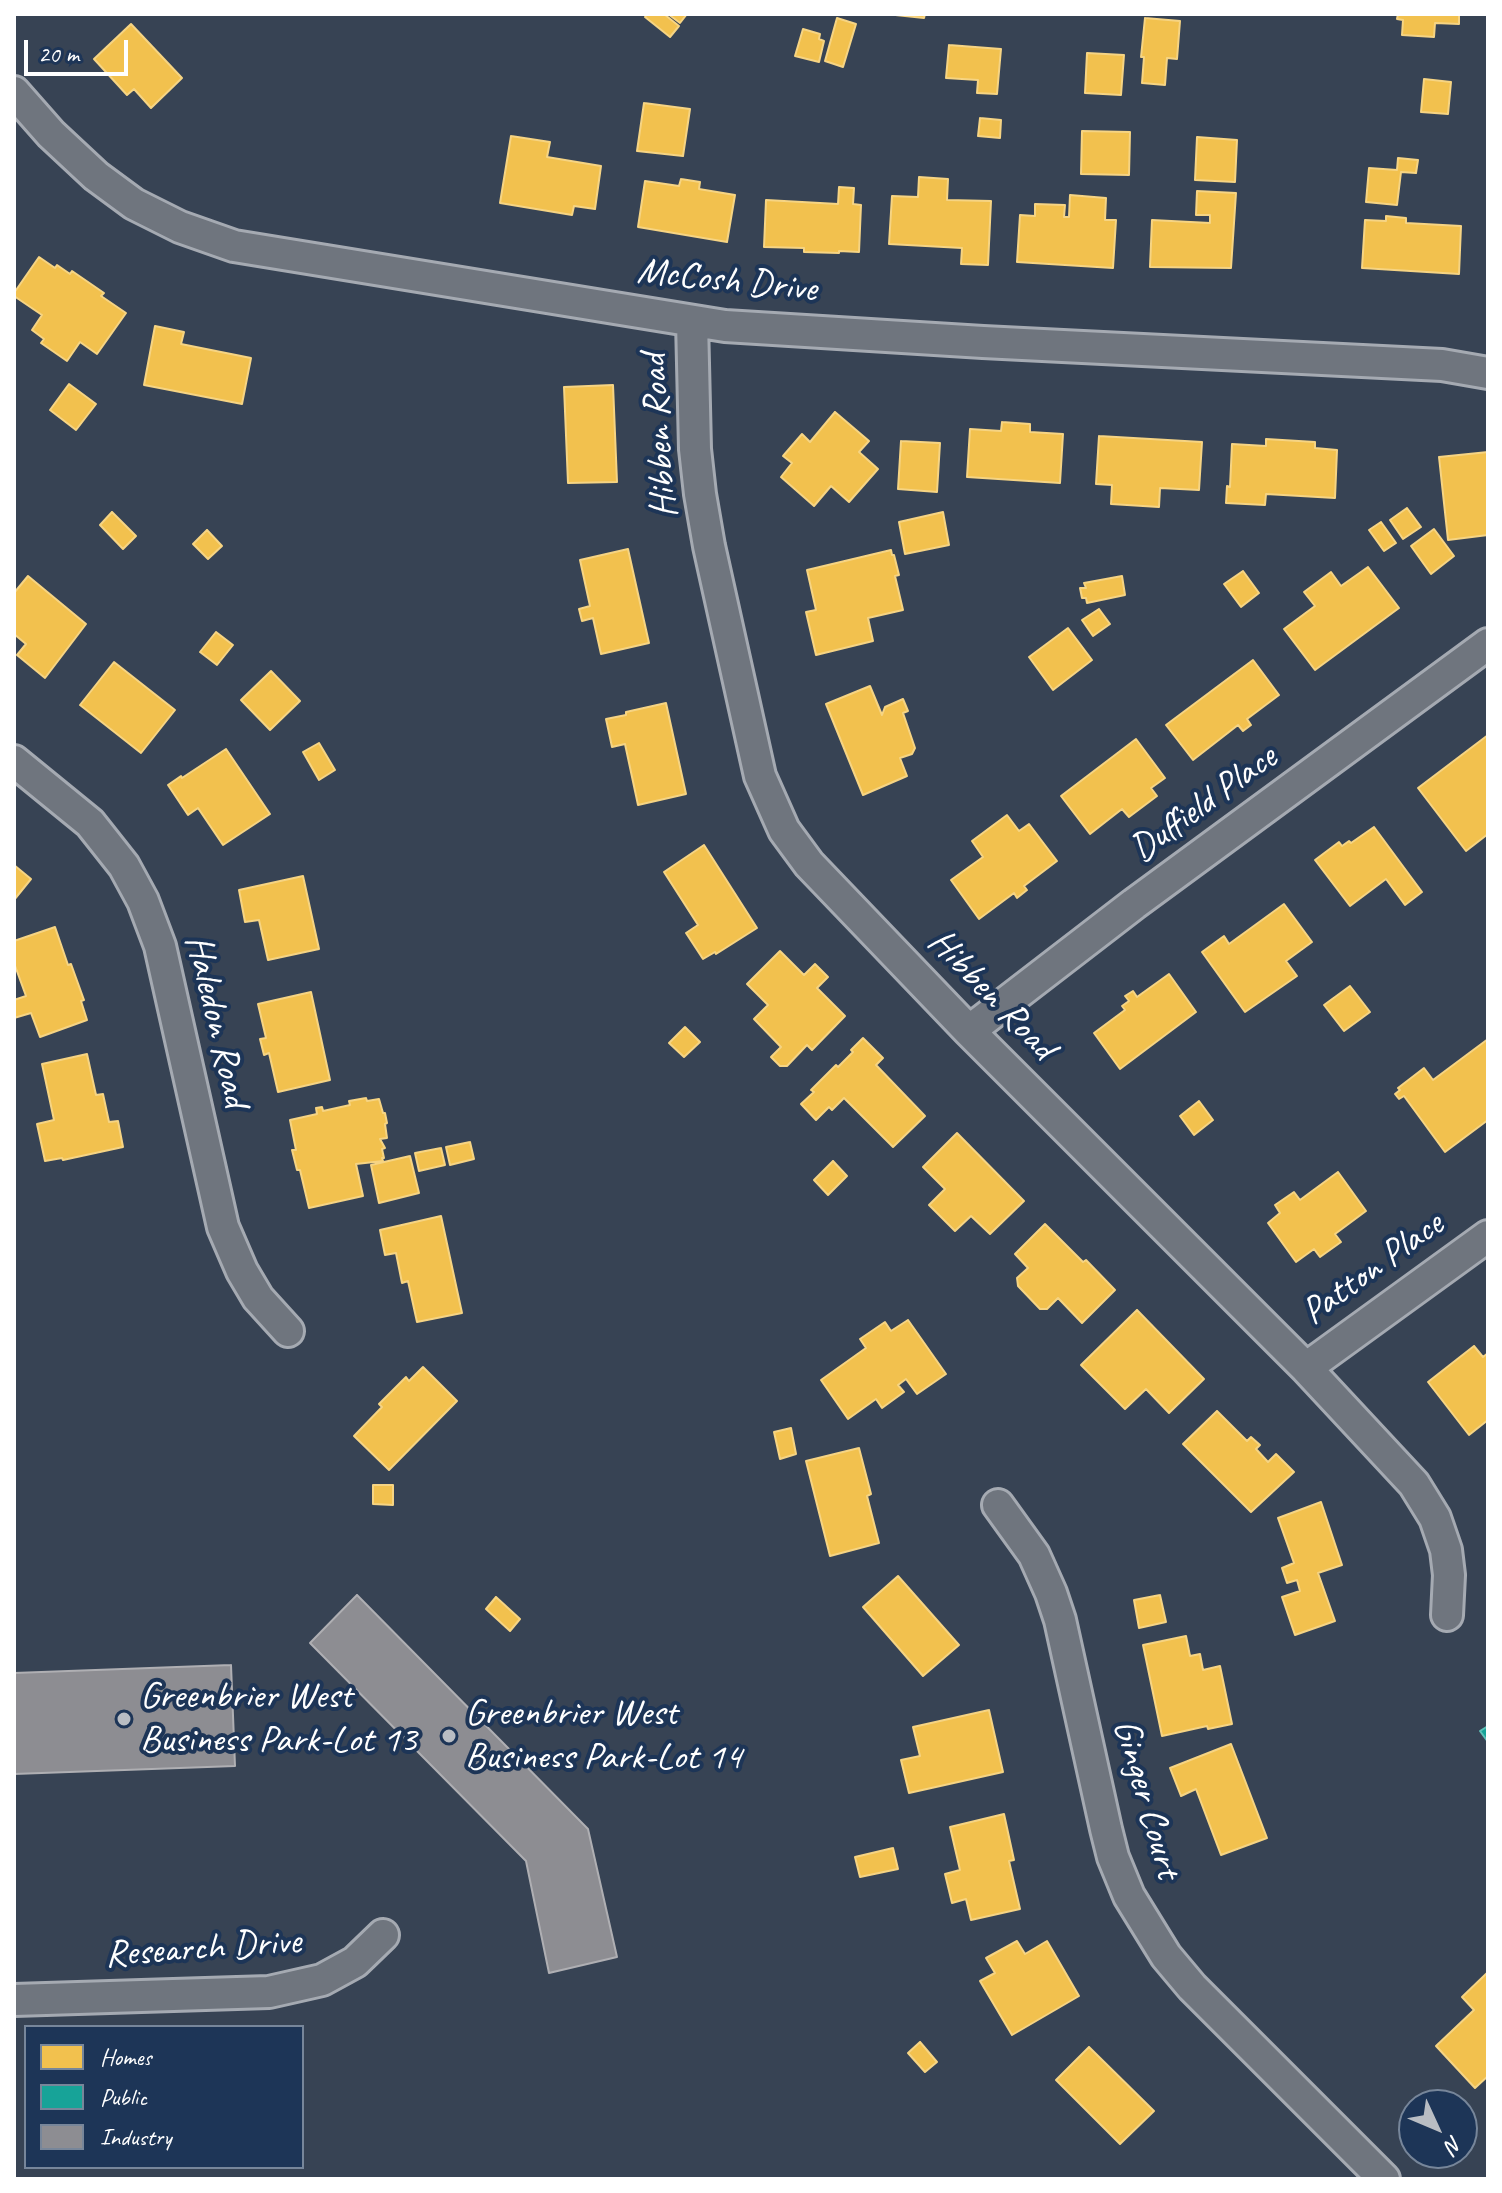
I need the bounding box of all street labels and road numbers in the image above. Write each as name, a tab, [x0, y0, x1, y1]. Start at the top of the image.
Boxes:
street label: McCosh Drive	[635, 249, 819, 313]
street label: Hibben Road	[632, 353, 688, 519]
street label: Duffield Place	[1122, 735, 1286, 873]
street label: Hibben Road	[918, 920, 1064, 1070]
street label: Haledon Road	[174, 931, 258, 1111]
street label: Patton Place	[1293, 1202, 1453, 1336]
street label: Ginger Court	[1102, 1714, 1190, 1884]
street label: Research Drive	[104, 1919, 302, 1979]

